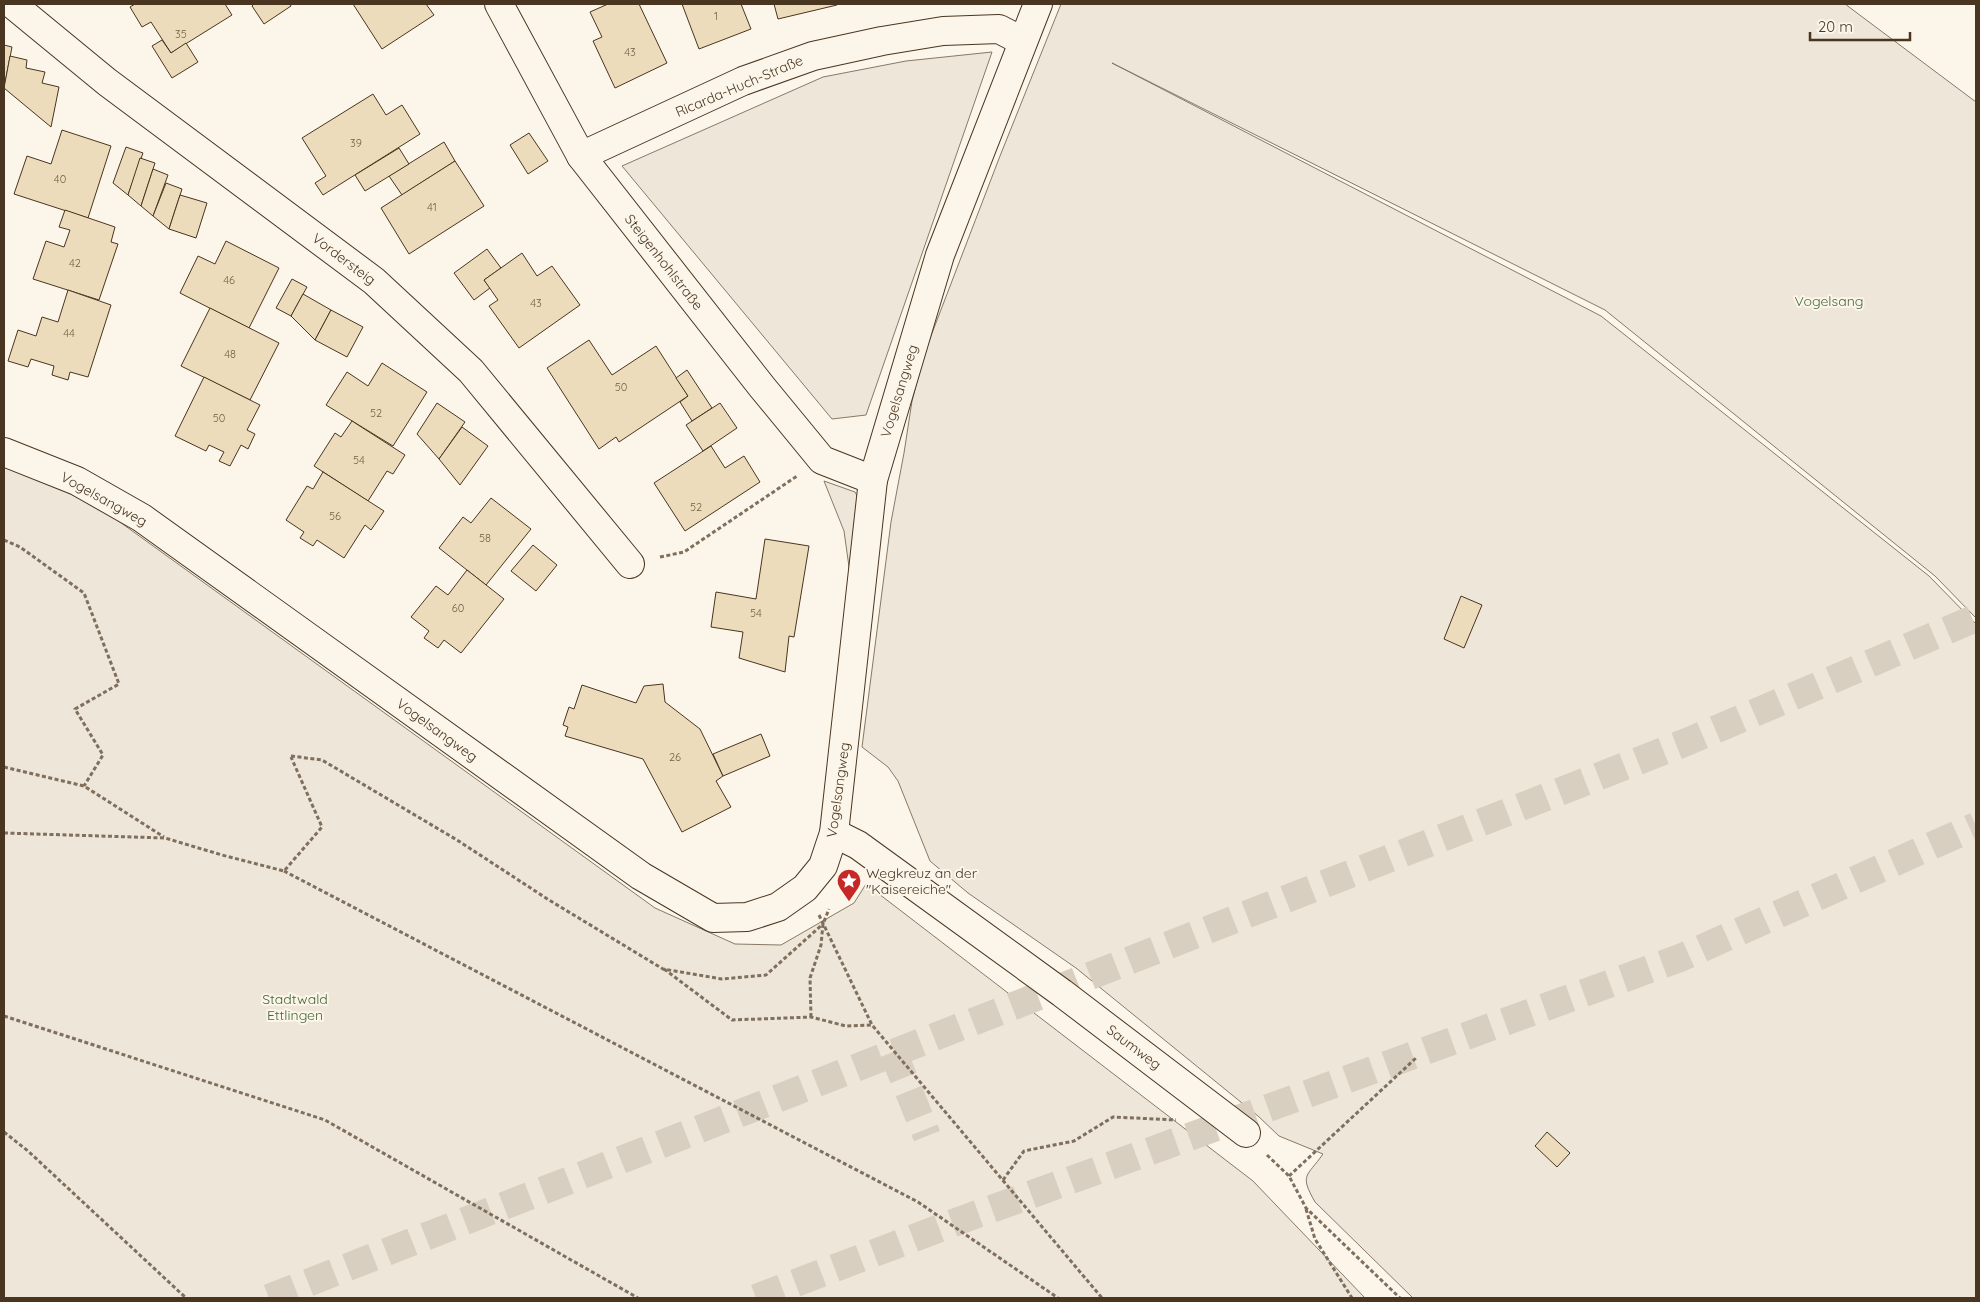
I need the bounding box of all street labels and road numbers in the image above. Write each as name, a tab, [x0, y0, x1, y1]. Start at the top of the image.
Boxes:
street label: Ricarda-Huch-Straße	[672, 51, 806, 121]
street label: Steigenhohlstraße	[621, 210, 707, 314]
street label: Vordersteig	[309, 229, 379, 289]
street label: Vogelsangweg	[876, 342, 922, 440]
street label: Vogelsangweg	[58, 468, 150, 530]
street label: Vogelsangweg	[393, 694, 481, 766]
street label: Vogelsangweg	[822, 741, 854, 839]
street label: Saumweg	[1103, 1021, 1165, 1073]

